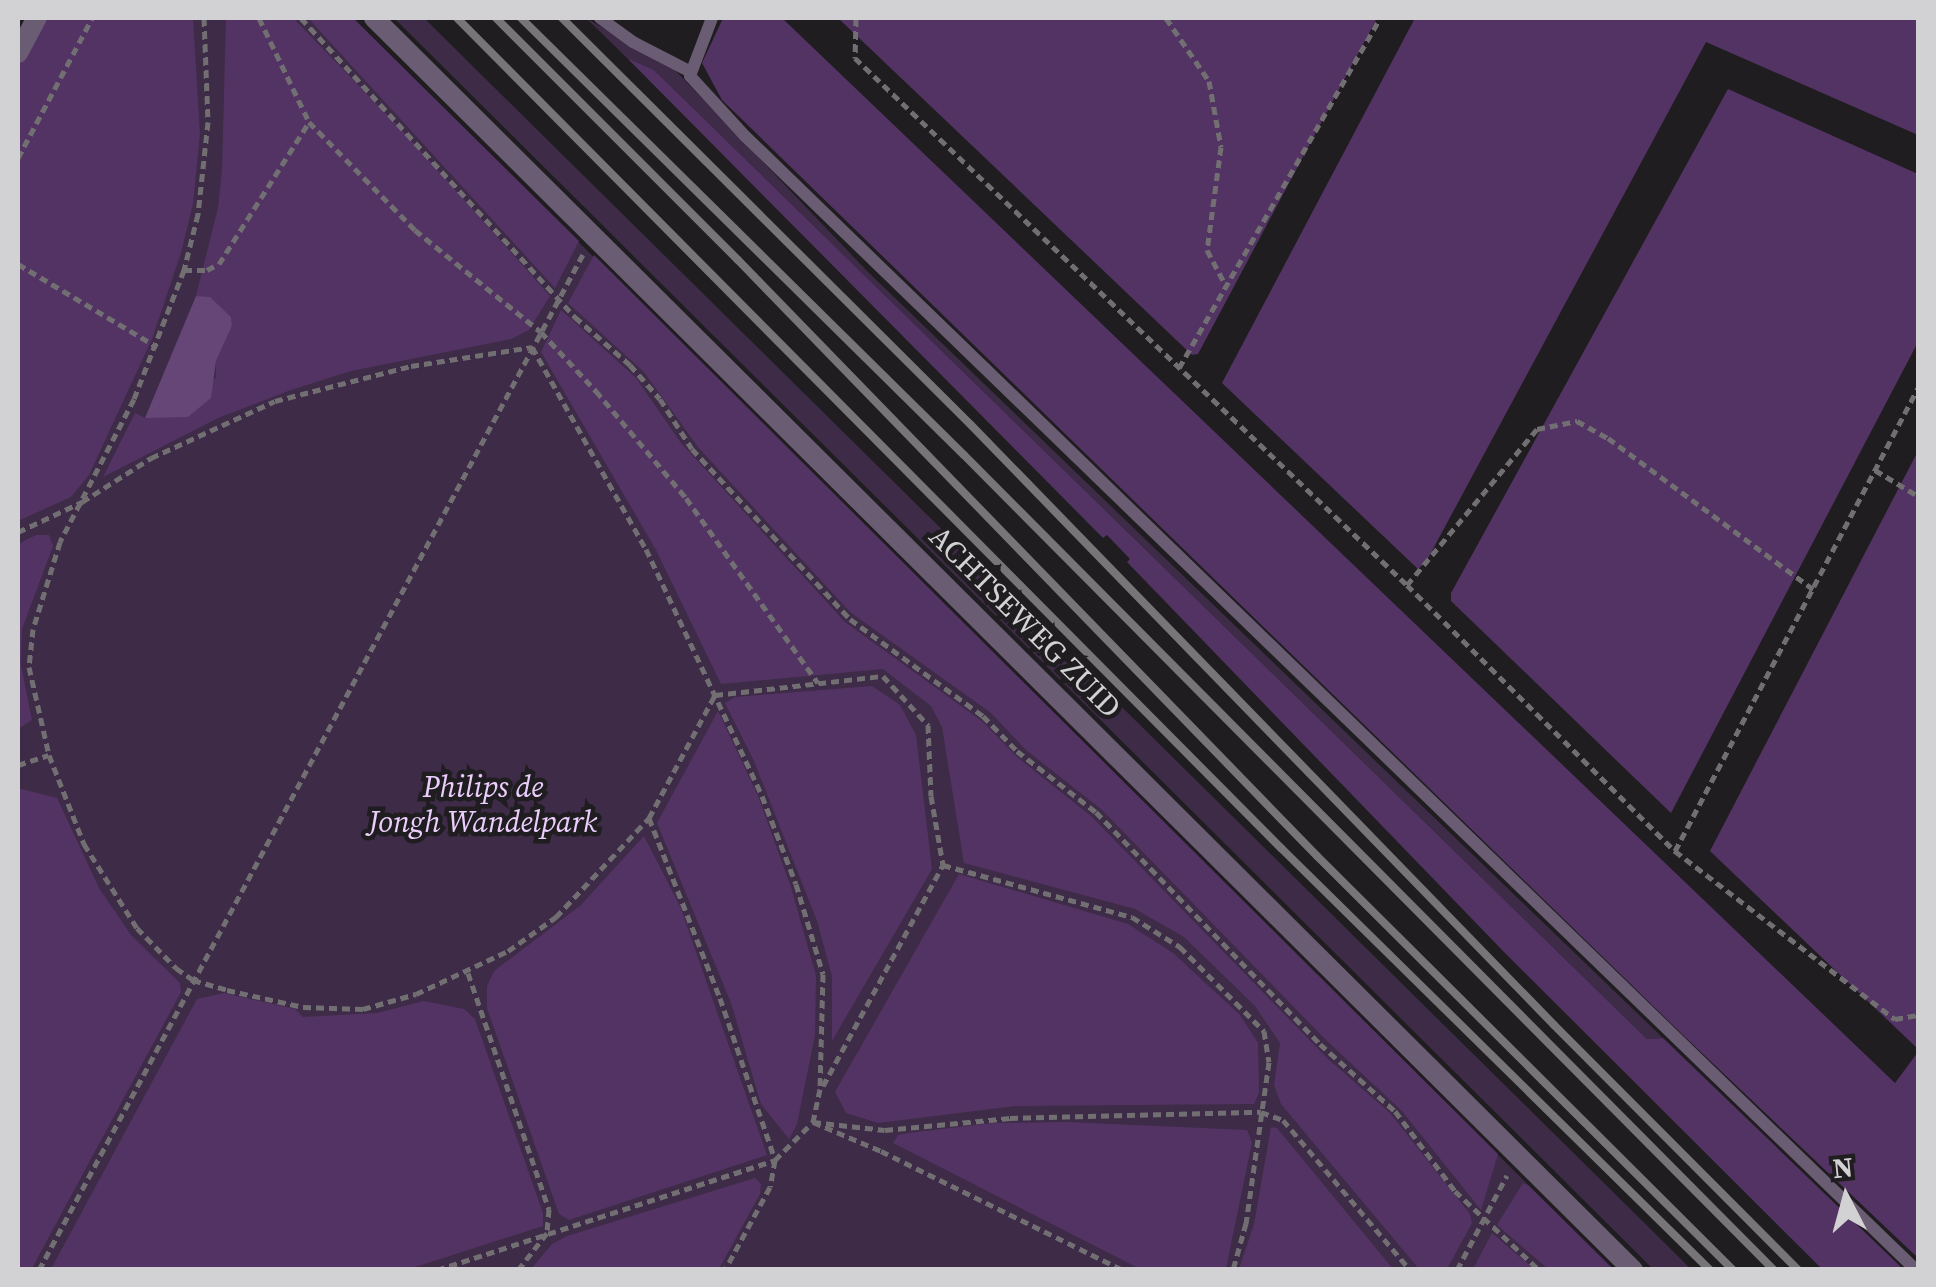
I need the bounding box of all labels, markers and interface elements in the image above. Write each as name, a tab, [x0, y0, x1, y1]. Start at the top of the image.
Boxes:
street label: ACHTSEWEG ZUID	[922, 519, 1128, 725]
park label: Philips de Jongh Wandelpark	[369, 769, 597, 840]
north arrow	[1796, 1147, 1896, 1247]
text: N	[1831, 1147, 1855, 1187]

